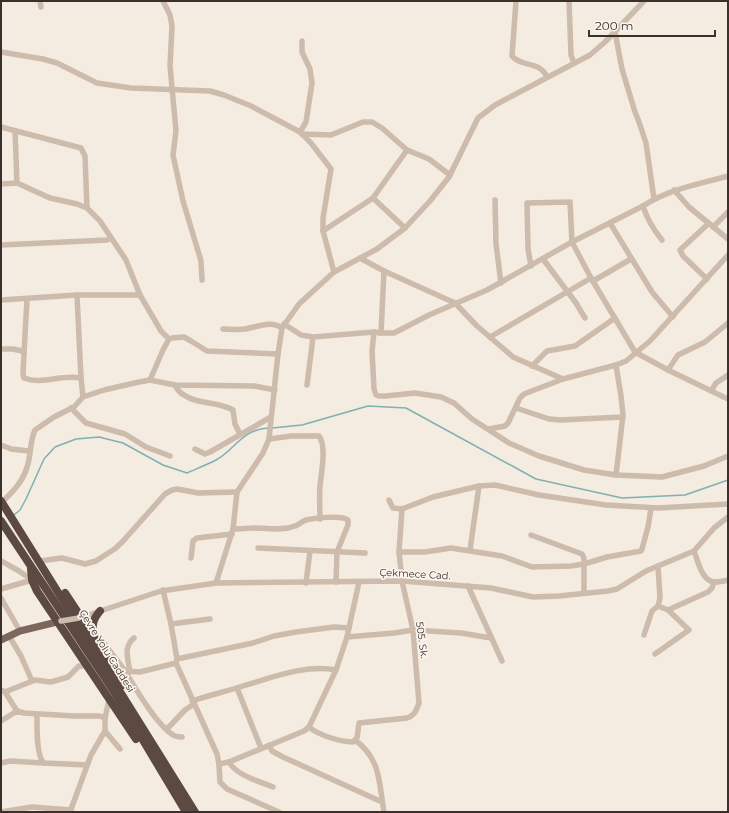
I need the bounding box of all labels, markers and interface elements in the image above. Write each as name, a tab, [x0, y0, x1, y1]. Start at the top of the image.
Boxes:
scale bar	[589, 12, 715, 38]
text: 200 m	[595, 18, 634, 33]
street label: Çekmece Cad.	[379, 566, 451, 582]
street label: Çevre Yolu Caddesi	[76, 607, 138, 695]
street label: 505. Sk.	[413, 621, 431, 659]

